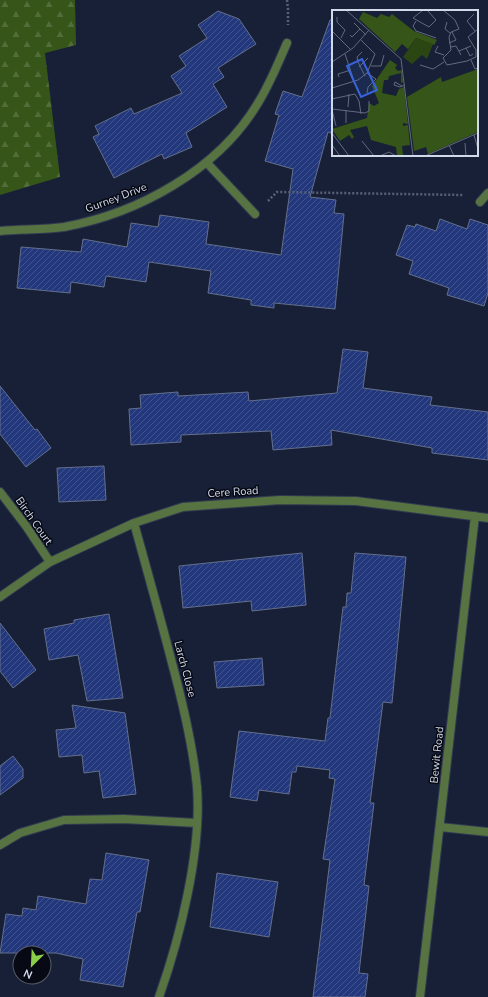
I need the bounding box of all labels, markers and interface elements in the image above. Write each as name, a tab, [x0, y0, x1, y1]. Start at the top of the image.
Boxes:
inset map	[332, 10, 478, 156]
street label: Gurney Drive	[83, 179, 149, 217]
street label: Cere Road	[207, 483, 259, 501]
street label: Birch Court	[12, 494, 56, 548]
street label: Larch Close	[170, 639, 200, 699]
street label: Bewit Road	[427, 726, 447, 784]
north arrow	[12, 945, 52, 985]
text: N	[21, 965, 35, 982]

